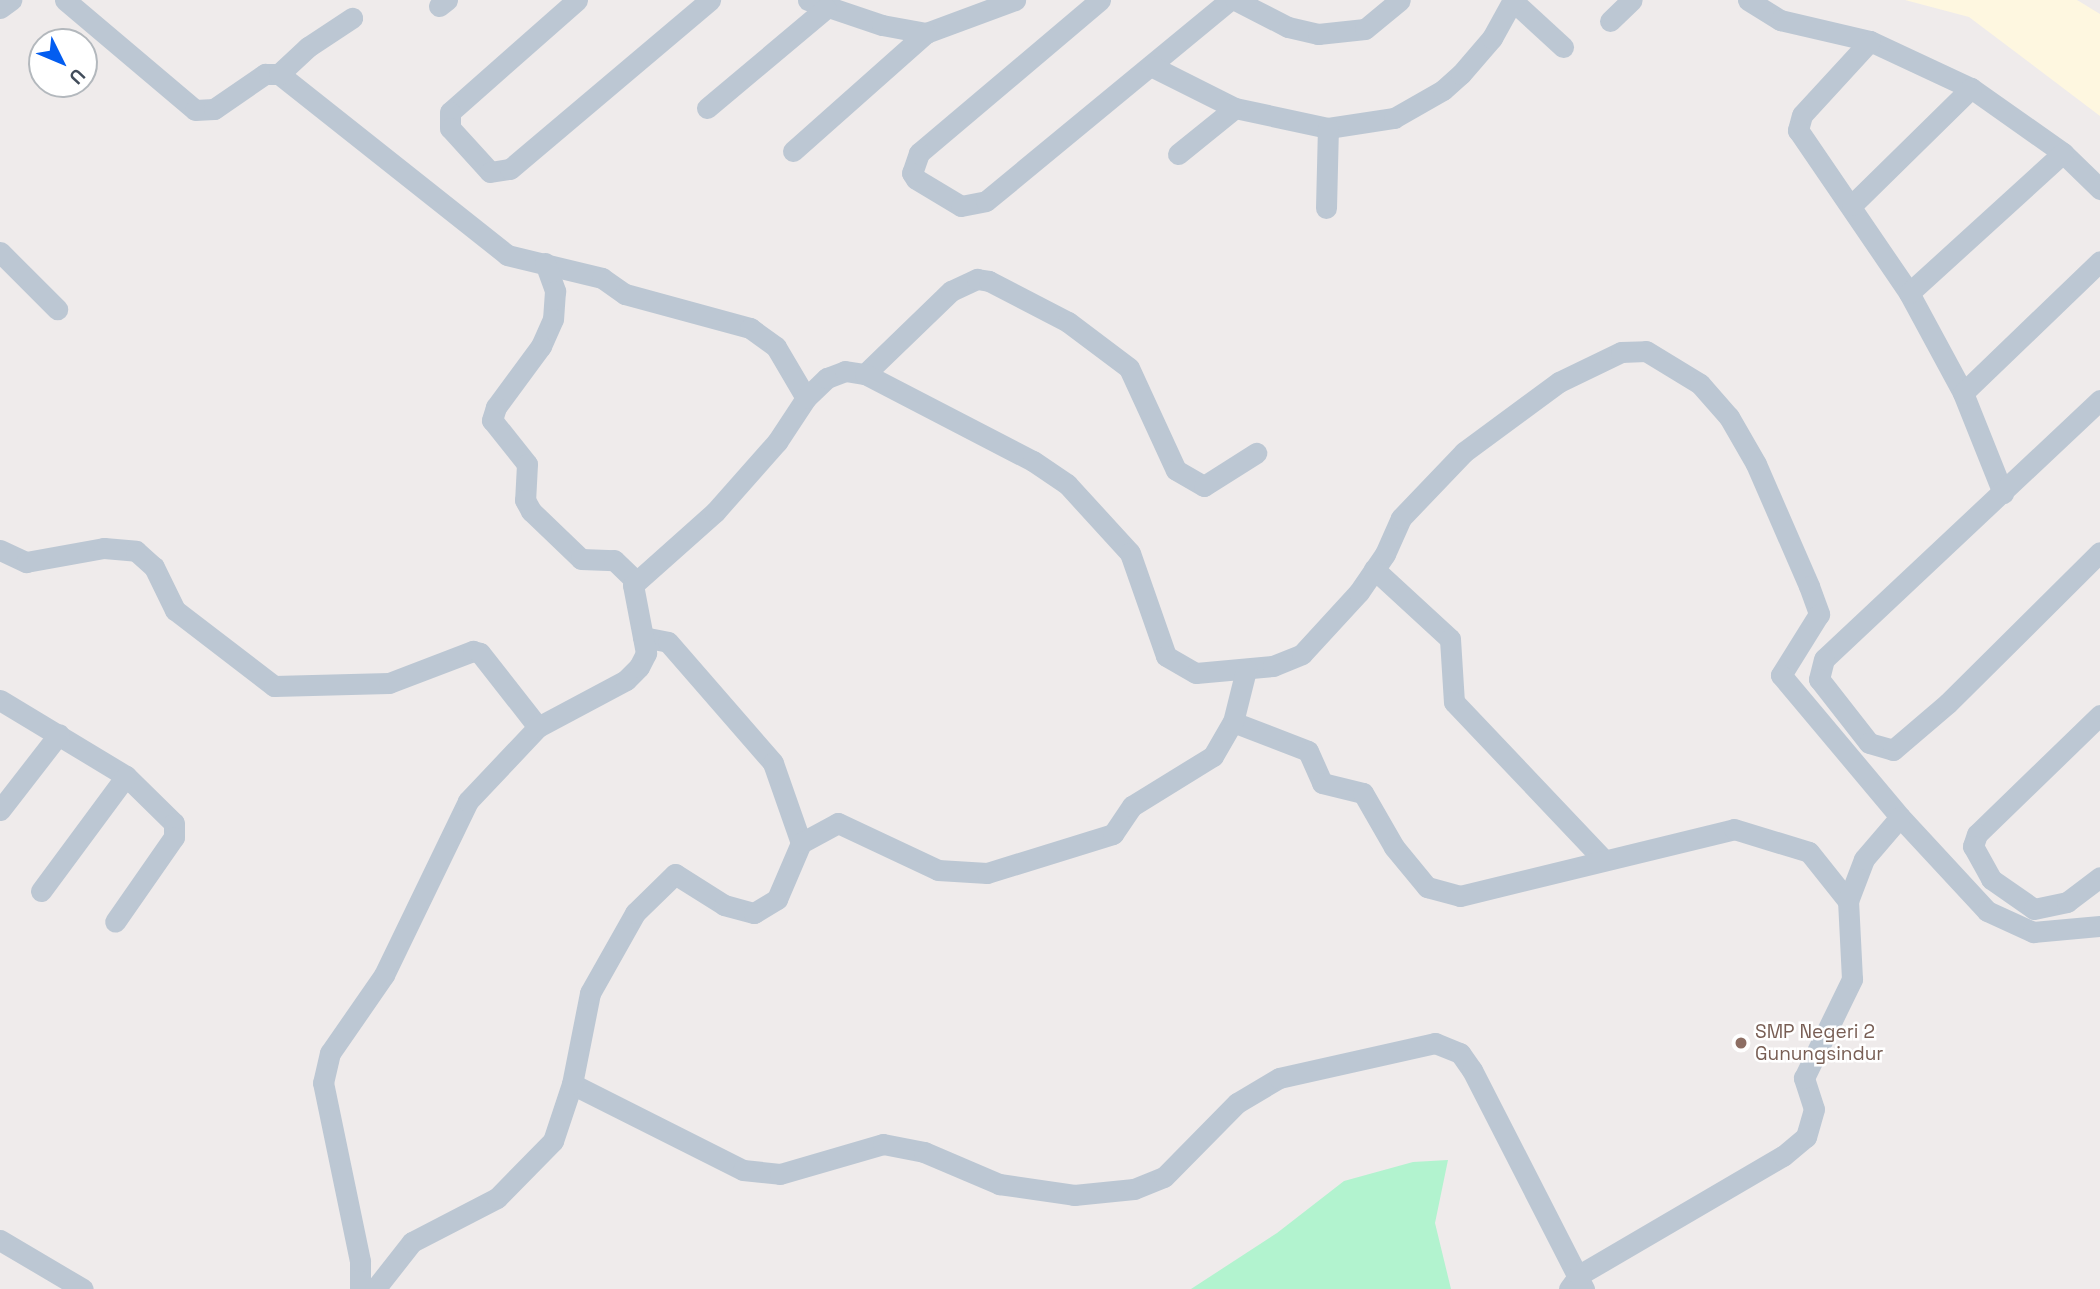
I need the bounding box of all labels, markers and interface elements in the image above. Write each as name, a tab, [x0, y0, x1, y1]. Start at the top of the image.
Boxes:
north arrow	[28, 28, 98, 98]
text: U	[64, 63, 91, 89]
place label: SMP Negeri 2 Gunungsindur	[1755, 1021, 1883, 1065]
marker: SMP Negeri 2 Gunungsindur	[1733, 1035, 1749, 1051]

